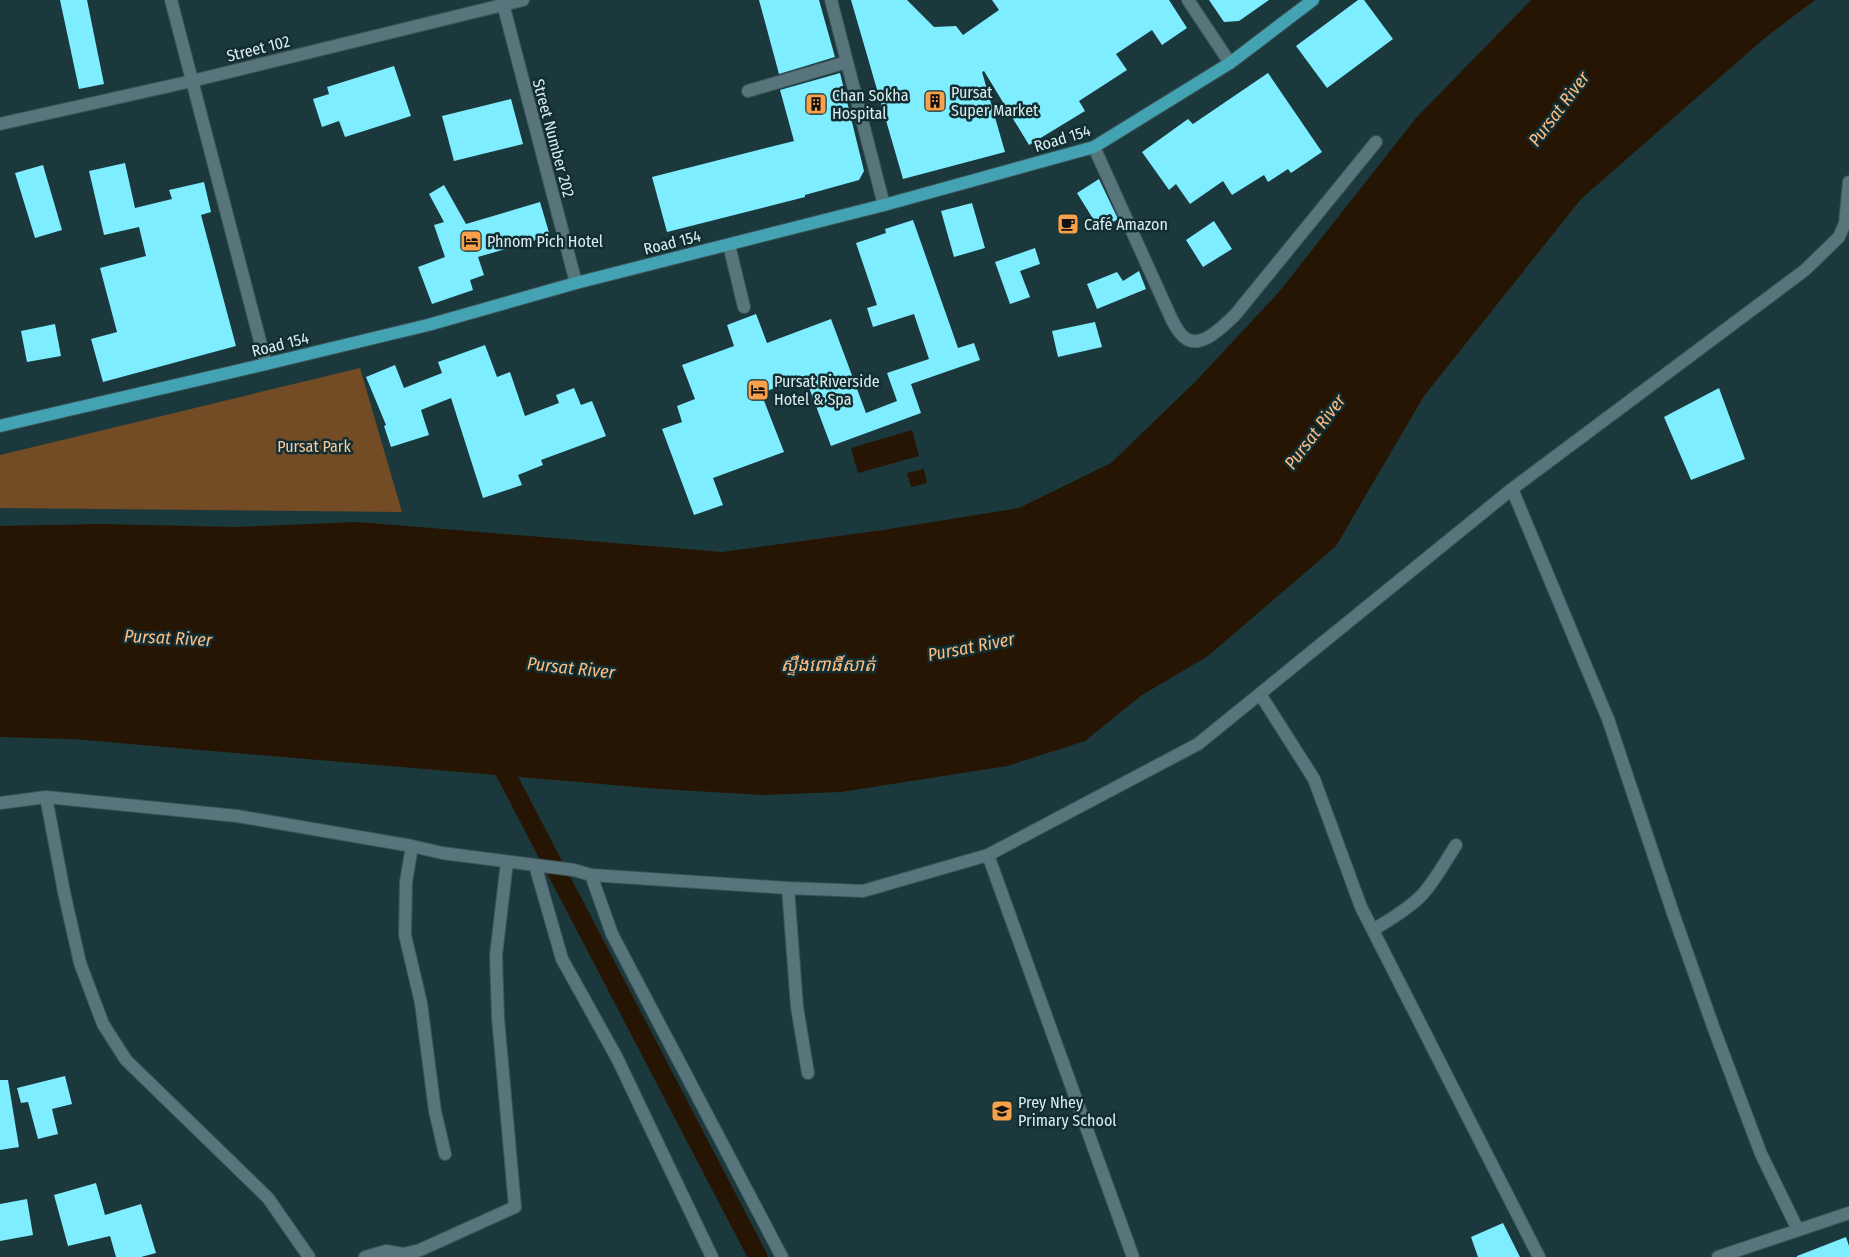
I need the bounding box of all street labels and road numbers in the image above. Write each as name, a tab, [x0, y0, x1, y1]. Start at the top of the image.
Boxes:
street label: Street 102	[225, 31, 292, 66]
street label: Street Number 202	[529, 77, 578, 199]
street label: Road 154	[1032, 121, 1093, 156]
street label: Road 154	[642, 226, 703, 259]
street label: Road 154	[250, 328, 311, 361]

